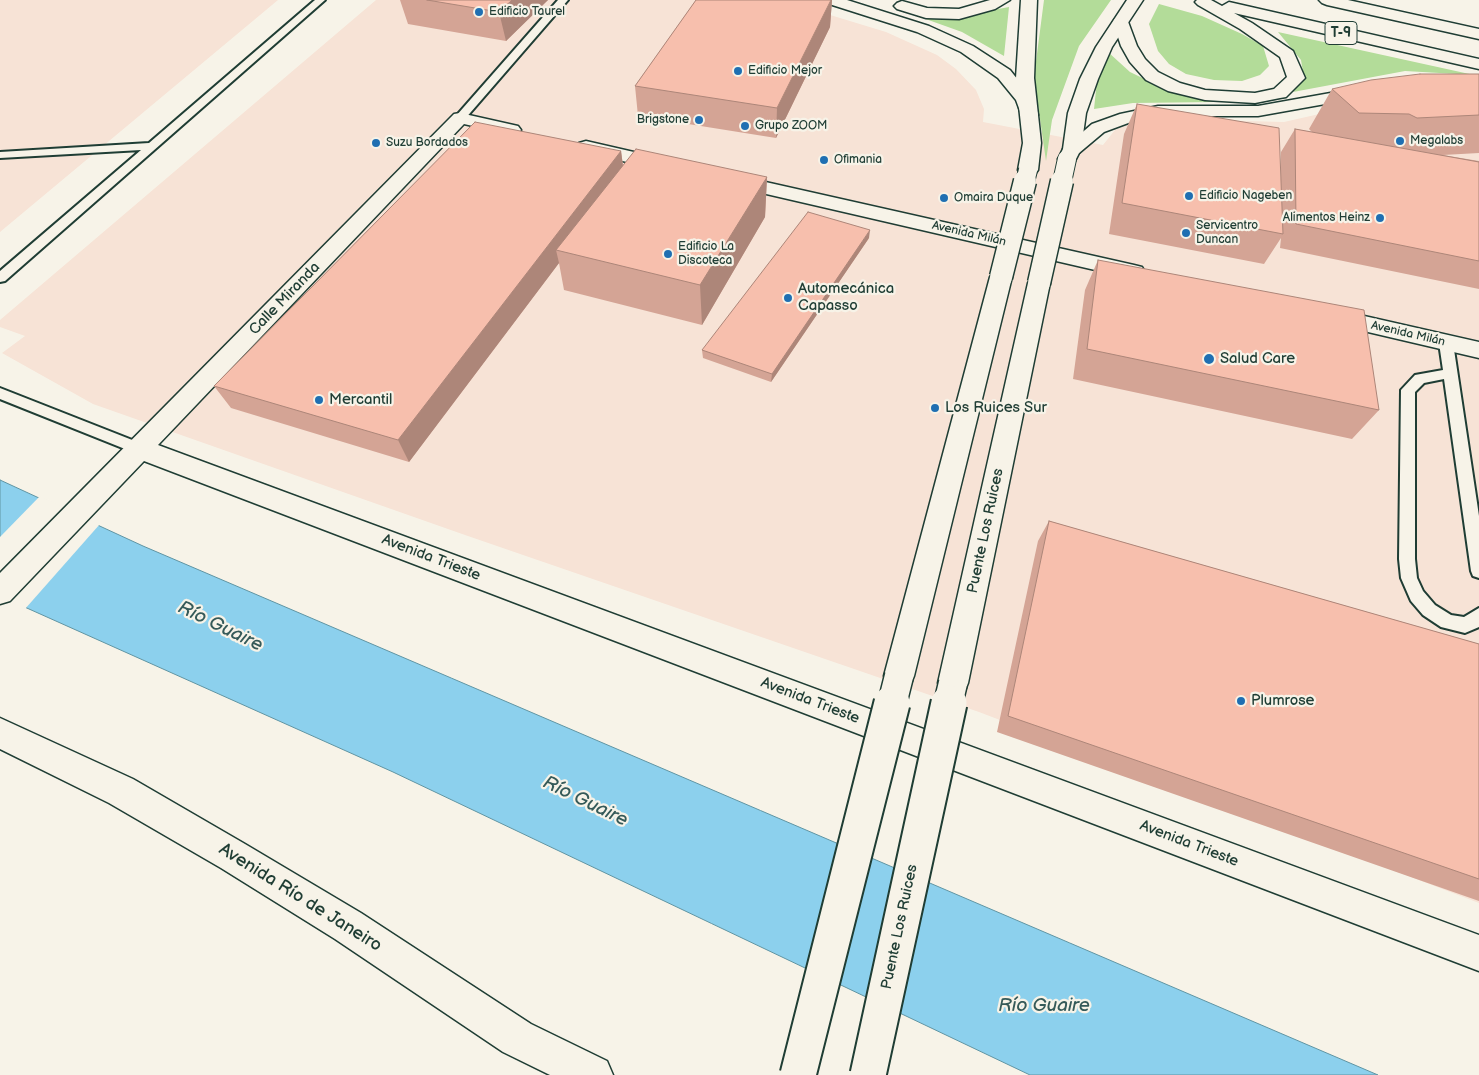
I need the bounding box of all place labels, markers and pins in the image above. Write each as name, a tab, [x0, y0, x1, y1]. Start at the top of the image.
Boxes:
place label: Edificio Taurel	[489, 5, 565, 19]
marker: Edificio Taurel	[473, 6, 485, 18]
place label: Edificio Mejor	[748, 64, 822, 78]
marker: Edificio Mejor	[732, 65, 744, 77]
place label: Brigstone	[637, 113, 689, 127]
marker: Brigstone	[693, 114, 705, 126]
place label: Grupo ZOOM	[755, 119, 827, 133]
marker: Grupo ZOOM	[739, 120, 751, 132]
place label: Megalabs	[1410, 134, 1463, 148]
marker: Megalabs	[1394, 135, 1406, 147]
place label: Suzu Bordados	[386, 136, 468, 150]
marker: Suzu Bordados	[370, 137, 382, 149]
place label: Ofimania	[834, 153, 882, 167]
marker: Ofimania	[818, 154, 830, 166]
place label: Edificio Nageben	[1199, 189, 1292, 203]
marker: Edificio Nageben	[1183, 190, 1195, 202]
place label: Omaira Duque	[954, 191, 1033, 205]
marker: Omaira Duque	[938, 192, 950, 204]
place label: Alimentos Heinz	[1283, 211, 1370, 225]
marker: Alimentos Heinz	[1374, 212, 1386, 224]
place label: Servicentro Duncan	[1196, 219, 1258, 247]
marker: Servicentro Duncan	[1180, 227, 1192, 239]
place label: Edificio La Discoteca	[678, 240, 734, 268]
marker: Edificio La Discoteca	[662, 248, 674, 260]
place label: Automecánica Capasso	[798, 280, 894, 315]
marker: Automecánica Capasso	[782, 292, 794, 304]
place label: Salud Care	[1220, 350, 1295, 368]
marker: Salud Care	[1202, 352, 1216, 366]
place label: Mercantil	[329, 391, 392, 409]
marker: Mercantil	[313, 394, 325, 406]
place label: Los Ruices Sur	[945, 399, 1047, 417]
marker: Los Ruices Sur	[929, 402, 941, 414]
place label: Plumrose	[1251, 692, 1314, 710]
marker: Plumrose	[1235, 695, 1247, 707]

